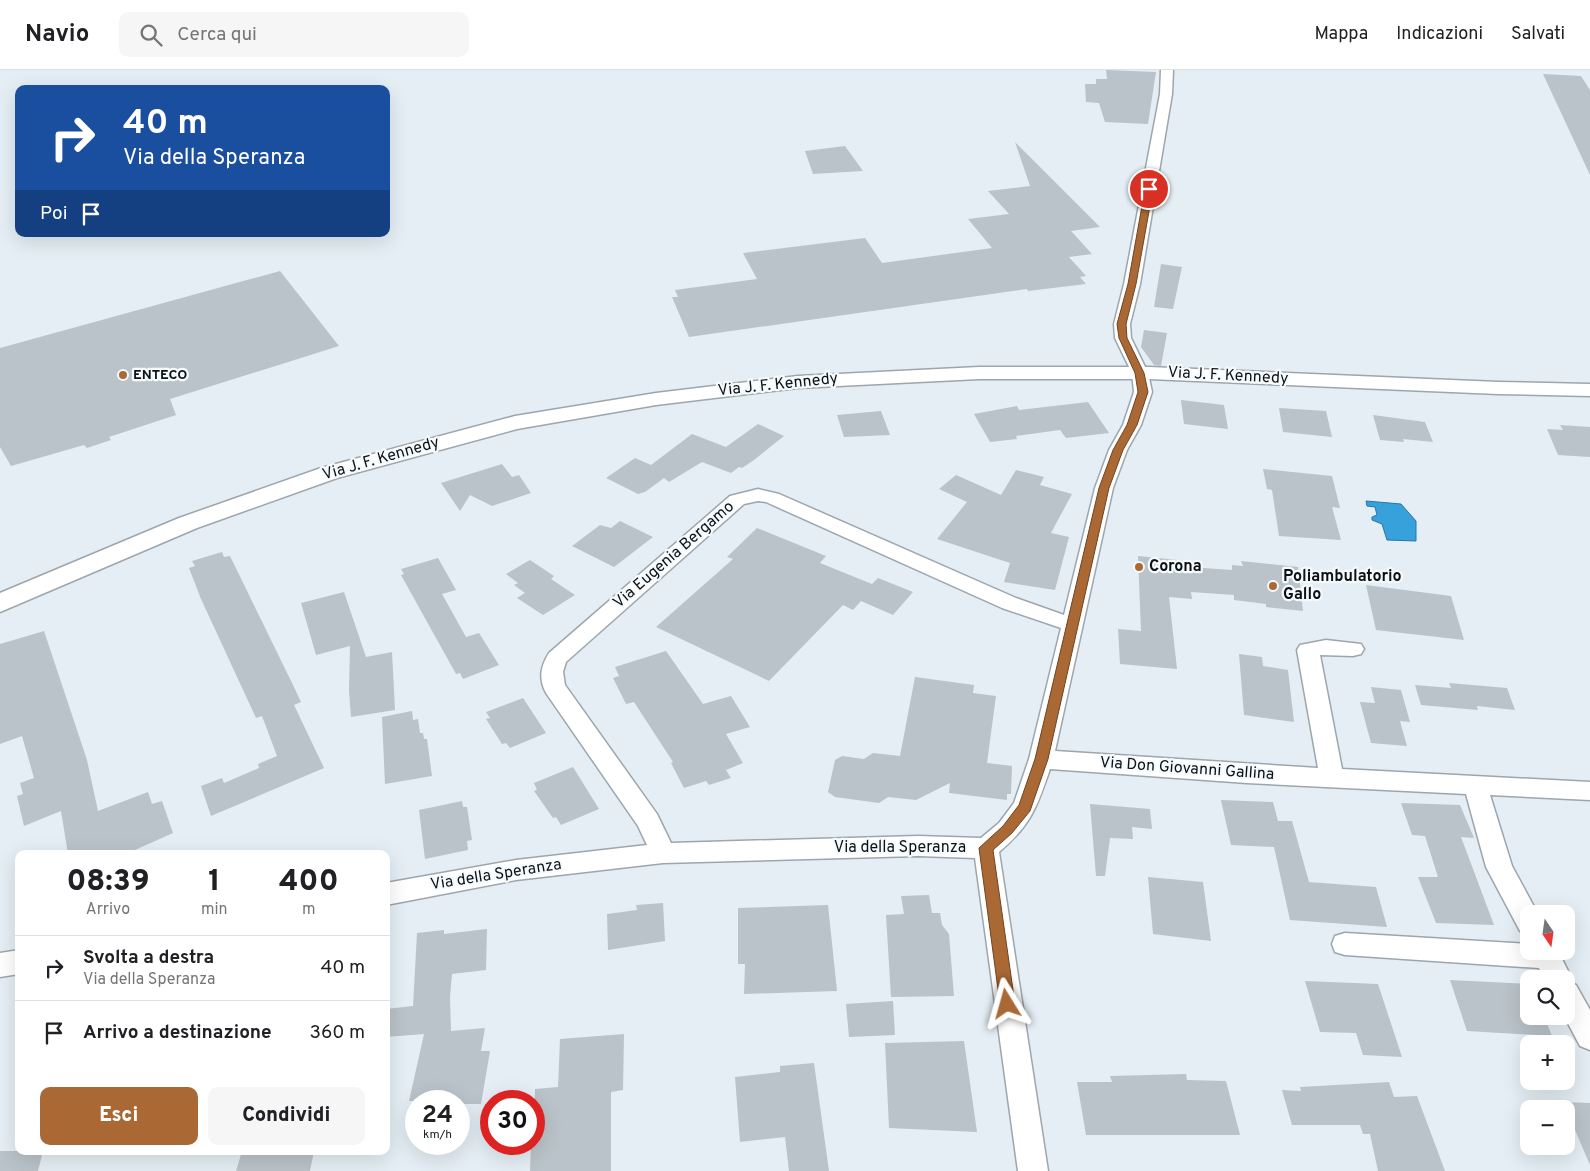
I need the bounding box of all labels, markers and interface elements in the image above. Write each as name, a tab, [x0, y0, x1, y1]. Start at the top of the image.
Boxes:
search box	[119, 12, 469, 57]
text: Navio	[25, 20, 89, 50]
icon: search	[137, 21, 165, 49]
text: Cerca qui	[177, 23, 257, 47]
text: Mappa	[1315, 23, 1368, 46]
text: Indicazioni	[1396, 23, 1483, 46]
text: Salvati	[1511, 23, 1565, 46]
text: 40 m	[123, 102, 208, 146]
icon: right	[40, 105, 105, 170]
text: Via della Speranza	[123, 145, 305, 172]
pin	[1128, 168, 1170, 210]
icon: arrive	[1135, 175, 1163, 203]
icon: arrive	[77, 200, 105, 228]
text: Poi	[40, 202, 67, 226]
street label: Via J. F. Kennedy	[1167, 363, 1289, 389]
place label: ENTECO	[133, 367, 187, 384]
marker: ENTECO	[117, 369, 129, 381]
street label: Via J. F. Kennedy	[717, 369, 839, 401]
street label: Via J. F. Kennedy	[320, 433, 442, 485]
street label: Via Eugenia Bergamo	[609, 497, 739, 613]
place label: Corona	[1149, 557, 1202, 577]
marker: Corona	[1133, 561, 1145, 573]
place label: Poliambulatorio Gallo	[1283, 567, 1402, 605]
marker: Poliambulatorio Gallo	[1267, 580, 1279, 592]
street label: Via Don Giovanni Gallina	[1099, 753, 1275, 785]
street label: Via della Speranza	[834, 838, 966, 858]
street label: Via della Speranza	[429, 855, 563, 895]
text: 08:39	[66, 864, 150, 901]
text: 1	[208, 864, 220, 901]
text: 400	[279, 864, 339, 901]
text: Arrivo	[86, 900, 130, 920]
text: min	[201, 900, 228, 920]
text: m	[302, 900, 316, 920]
north arrow	[1520, 905, 1575, 960]
map controls	[1520, 905, 1575, 1155]
text: Svolta a destra	[83, 946, 214, 970]
icon: right	[40, 954, 68, 982]
text: 40 m	[320, 956, 365, 980]
text: Via della Speranza	[83, 970, 216, 990]
button: search	[1520, 970, 1575, 1025]
position arrow	[980, 977, 1032, 1029]
icon: arrive	[40, 1019, 68, 1047]
text: Arrivo a destinazione	[83, 1021, 272, 1045]
text: 360 m	[309, 1021, 365, 1045]
button: +	[1520, 1035, 1575, 1090]
button: Esci	[40, 1087, 198, 1145]
button: Condividi	[208, 1087, 365, 1145]
speed limit sign: 30	[480, 1090, 545, 1155]
text: 24	[422, 1100, 453, 1132]
button: −	[1520, 1100, 1575, 1155]
text: km/h	[423, 1127, 452, 1143]

